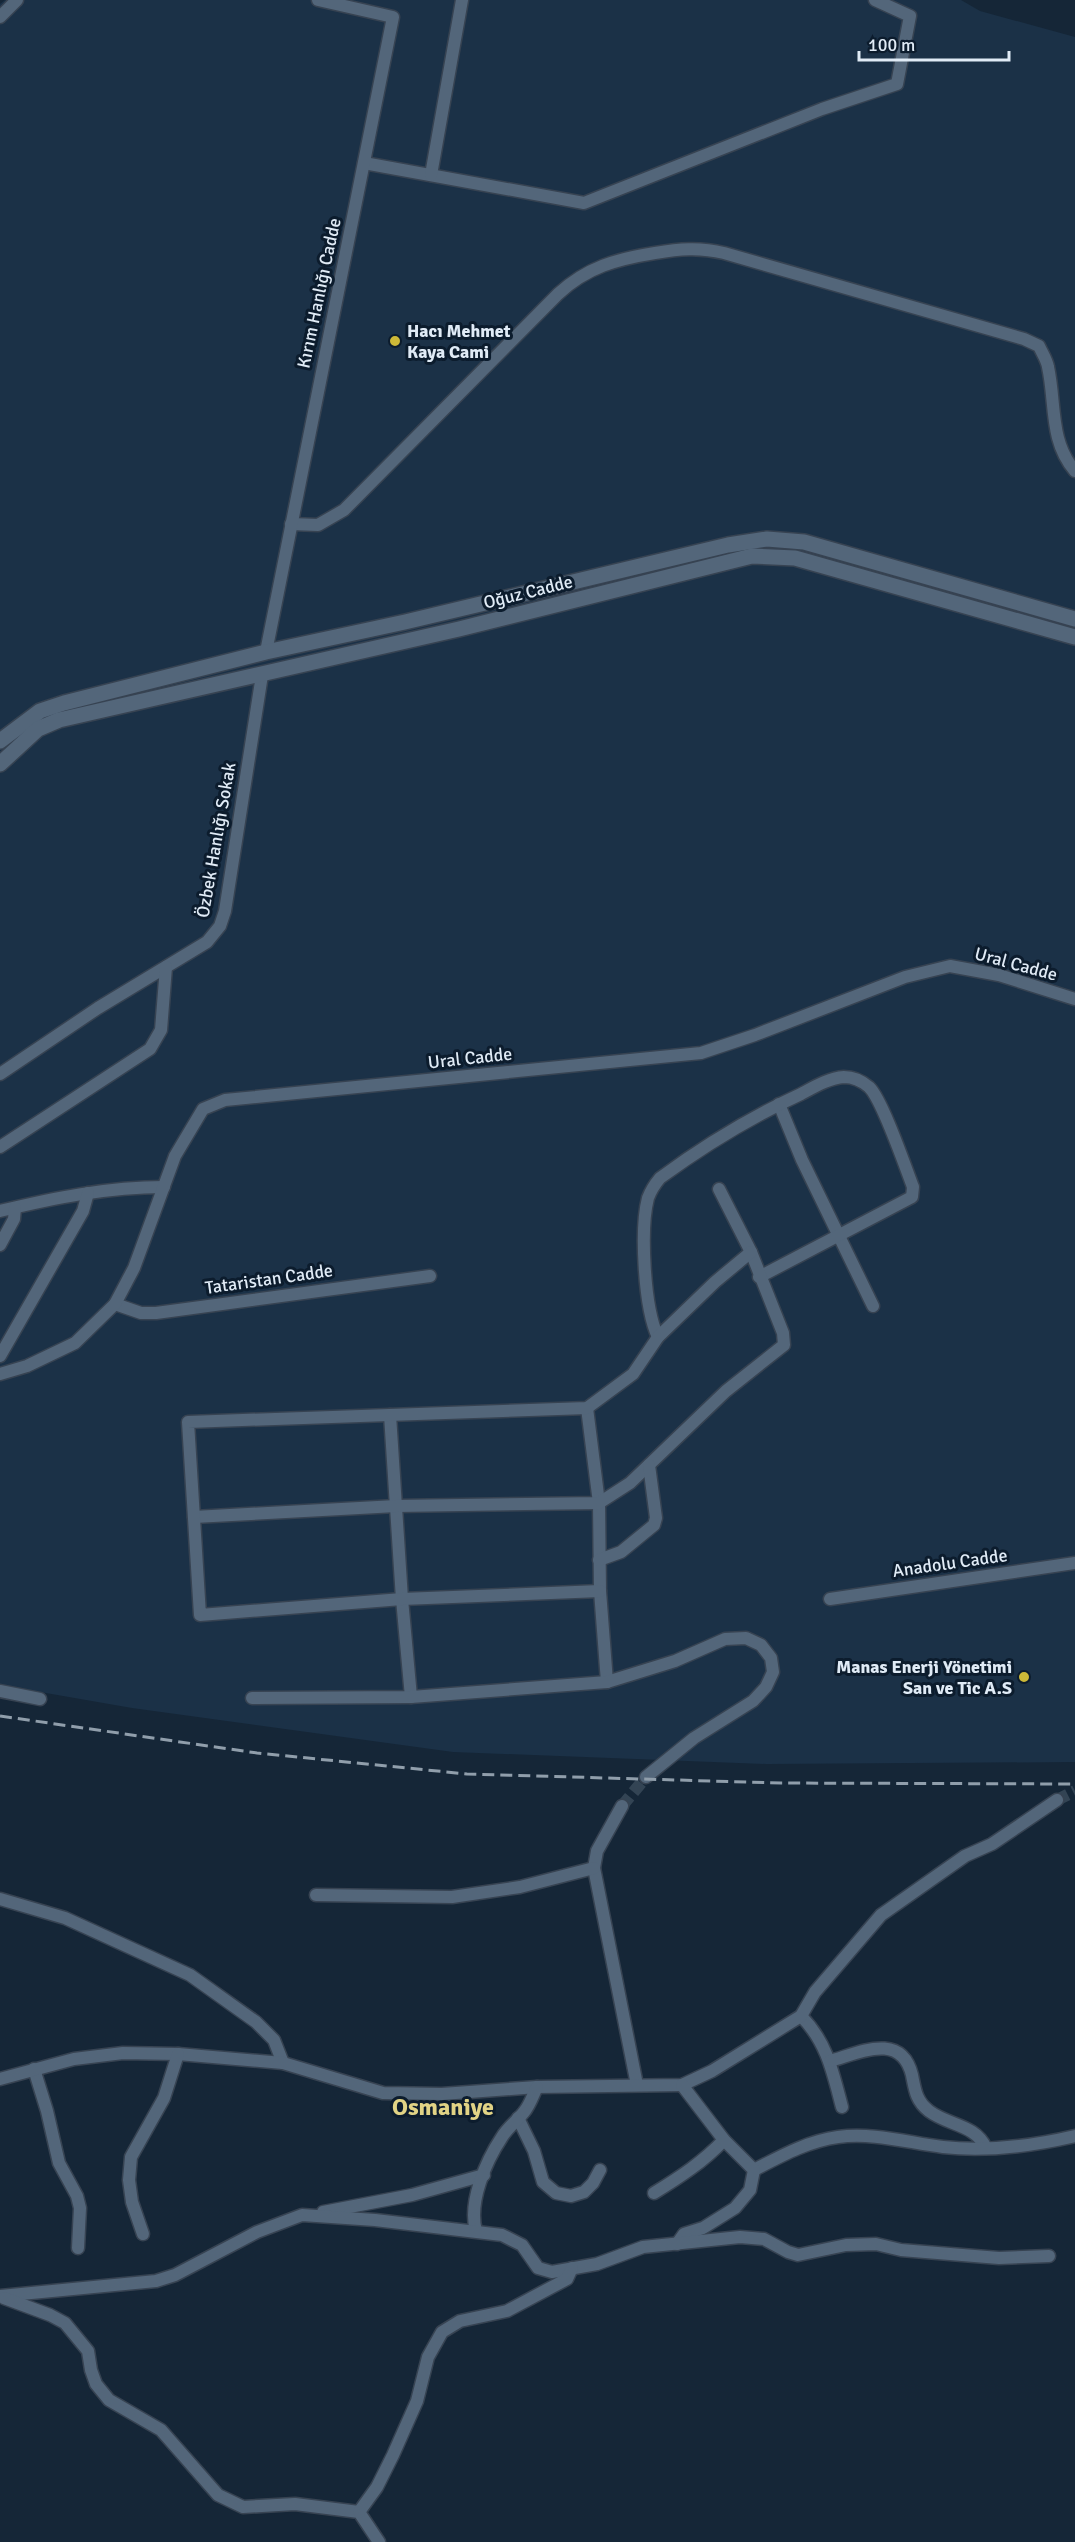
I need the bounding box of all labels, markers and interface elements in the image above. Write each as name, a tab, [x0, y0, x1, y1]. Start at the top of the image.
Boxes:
scale bar	[859, 24, 1009, 62]
text: 100 m	[868, 34, 915, 56]
street label: Kırım Hanlığı Cadde	[292, 216, 346, 370]
place label: Hacı Mehmet Kaya Cami	[407, 320, 511, 363]
marker: Hacı Mehmet Kaya Cami	[388, 334, 402, 348]
street label: Oğuz Cadde	[481, 570, 575, 614]
street label: Özbek Hanlığı Sokak	[192, 761, 240, 919]
street label: Ural Cadde	[972, 942, 1060, 986]
street label: Ural Cadde	[427, 1043, 513, 1073]
street label: Tataristan Cadde	[204, 1259, 334, 1299]
street label: Anadolu Cadde	[891, 1544, 1009, 1582]
place label: Manas Enerji Yönetimi San ve Tic A.S	[836, 1656, 1012, 1699]
marker: Manas Enerji Yönetimi San ve Tic A.S	[1017, 1670, 1031, 1684]
district label: Osmaniye	[392, 2092, 494, 2122]

